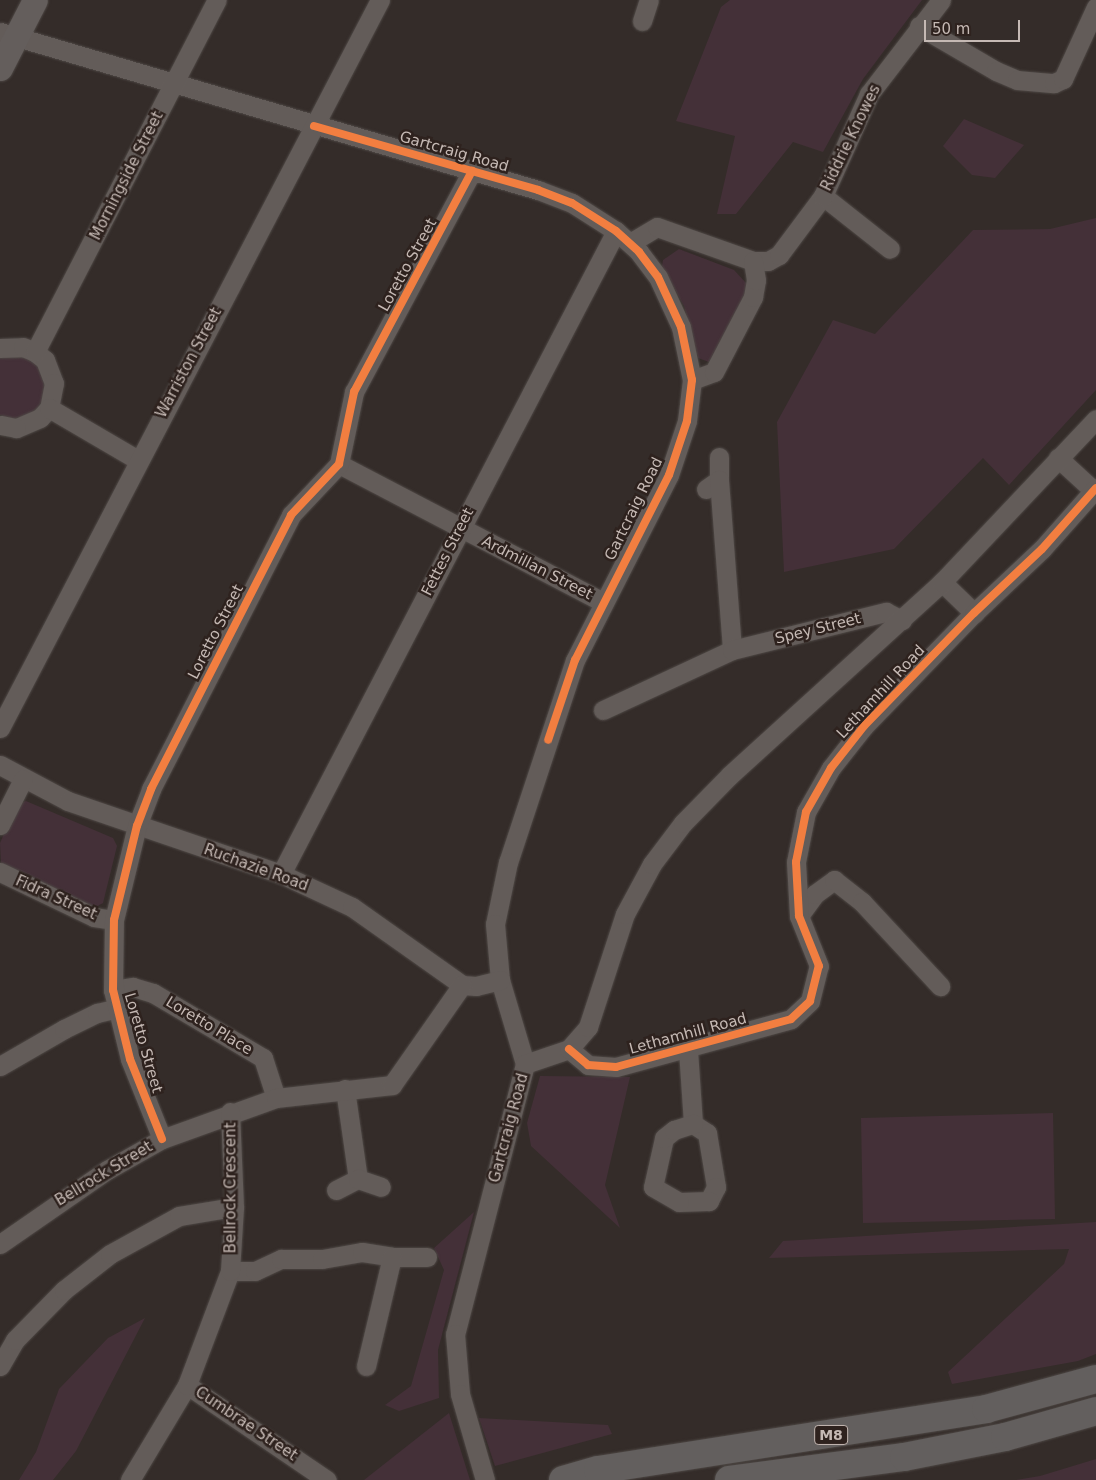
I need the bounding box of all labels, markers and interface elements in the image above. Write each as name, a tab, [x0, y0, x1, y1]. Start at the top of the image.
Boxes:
scale bar	[926, 10, 1022, 42]
text: 50 m	[932, 20, 970, 38]
street label: Riddrie Knowes	[818, 82, 884, 194]
street label: Morningside Street	[87, 109, 167, 243]
street label: Gartcraig Road	[397, 128, 511, 176]
street label: Loretto Street	[375, 215, 441, 315]
street label: Warriston Street	[152, 305, 226, 421]
street label: Gartcraig Road	[601, 454, 667, 564]
street label: Fettes Street	[418, 505, 478, 599]
street label: Ardmillan Street	[479, 532, 595, 604]
street label: Loretto Street	[184, 582, 248, 682]
street label: Spey Street	[773, 610, 863, 648]
street label: Lethamhill Road	[833, 642, 929, 742]
street label: Ruchazie Road	[201, 841, 311, 895]
street label: Fidra Street	[13, 872, 99, 924]
street label: Loretto Street	[120, 991, 166, 1095]
street label: Loretto Place	[162, 993, 256, 1059]
street label: Lethamhill Road	[627, 1010, 749, 1058]
street label: Gartcraig Road	[486, 1071, 532, 1185]
street label: Bellrock Crescent	[222, 1123, 240, 1253]
street label: Bellrock Street	[52, 1138, 156, 1210]
street label: Cumbrae Street	[192, 1383, 300, 1465]
road number: M8	[814, 1424, 848, 1446]

